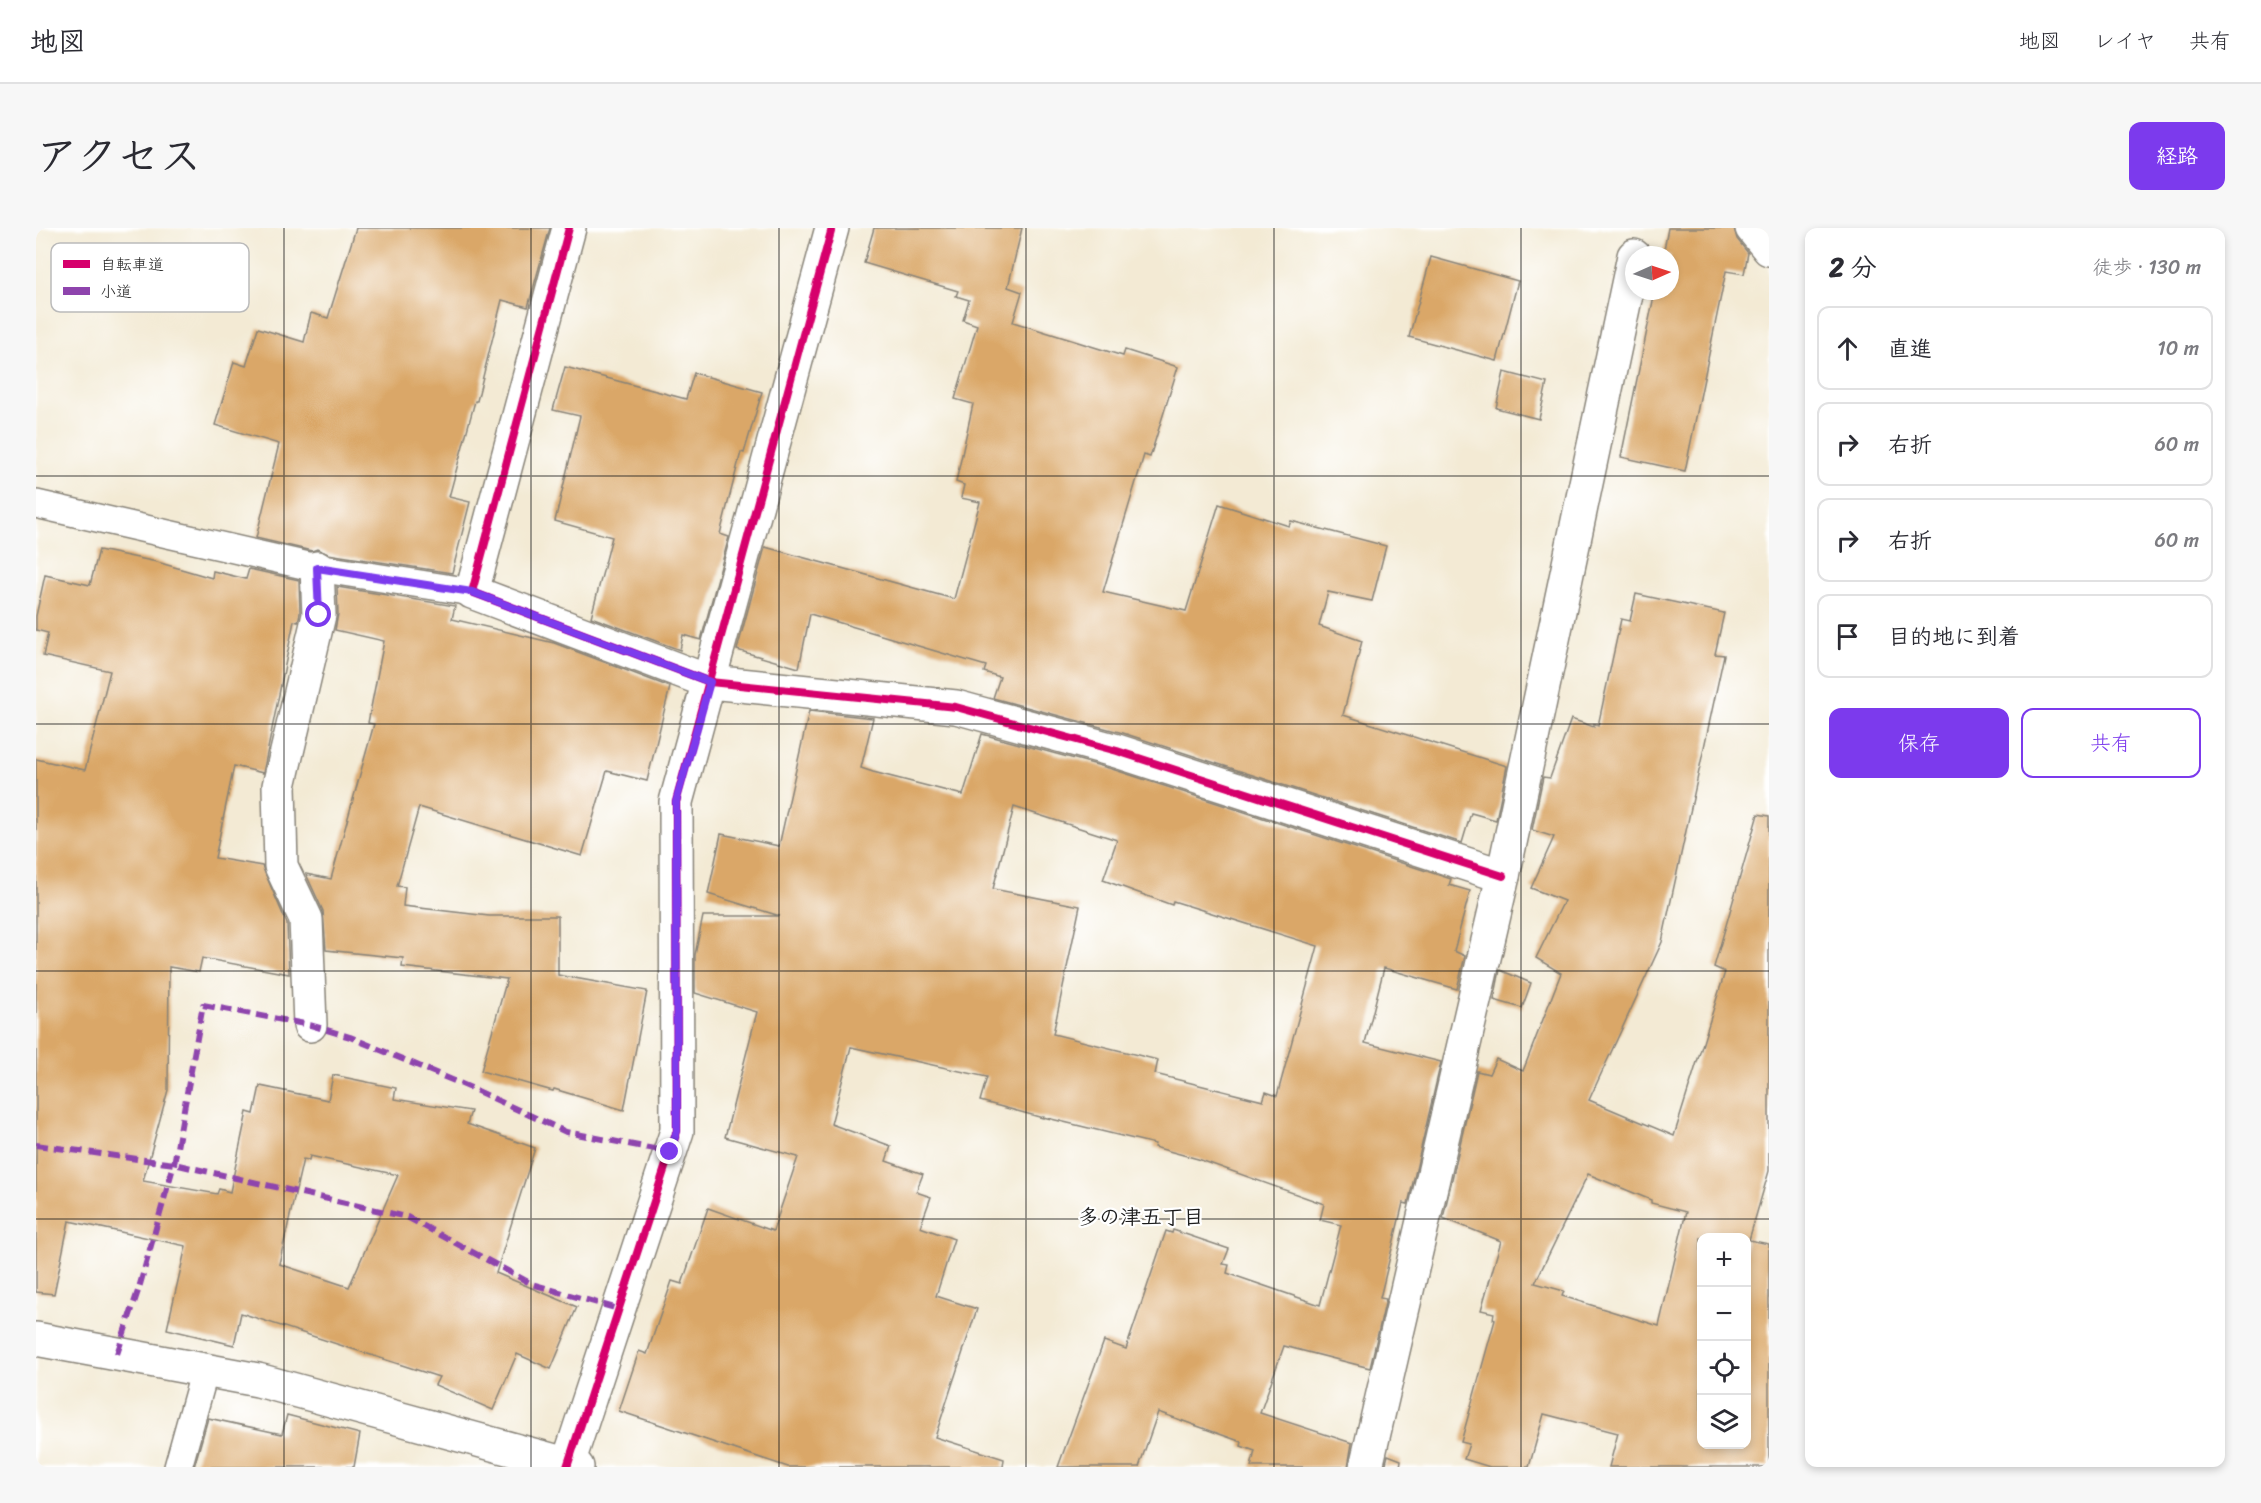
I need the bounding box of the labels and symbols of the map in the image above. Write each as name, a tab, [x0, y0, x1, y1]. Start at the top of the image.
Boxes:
legend	[51, 243, 249, 312]
north arrow	[1625, 246, 1679, 300]
text: 自転車道	[100, 250, 164, 279]
text: 小道	[100, 277, 132, 306]
route start	[305, 601, 331, 627]
route end	[656, 1138, 682, 1164]
district label: 多の津五丁目	[1078, 1198, 1204, 1236]

